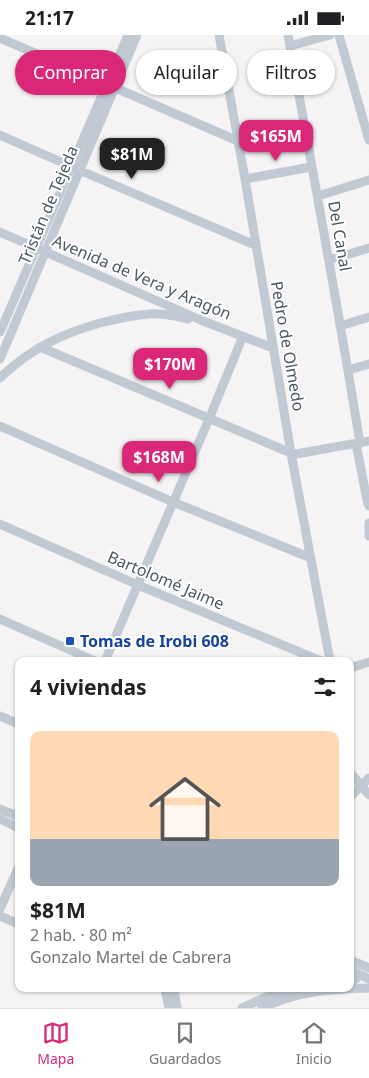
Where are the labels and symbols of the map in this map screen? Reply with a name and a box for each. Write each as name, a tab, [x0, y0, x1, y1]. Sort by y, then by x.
pin: $165M	[241, 119, 311, 162]
pin: $81M	[102, 137, 162, 180]
street label: Tristán de Tejeda	[13, 142, 83, 268]
street label: Del Canal	[323, 199, 357, 273]
street label: Avenida de Vera y Aragón	[49, 229, 235, 325]
street label: Pedro de Olmedo	[266, 279, 310, 413]
pin: $170M	[135, 347, 205, 390]
pin: $168M	[124, 441, 194, 483]
street label: Bartolomé Jaime	[104, 545, 228, 615]
place label: Tomas de Irobi 608	[80, 630, 229, 652]
marker: Tomas de Irobi 608	[64, 635, 76, 647]

